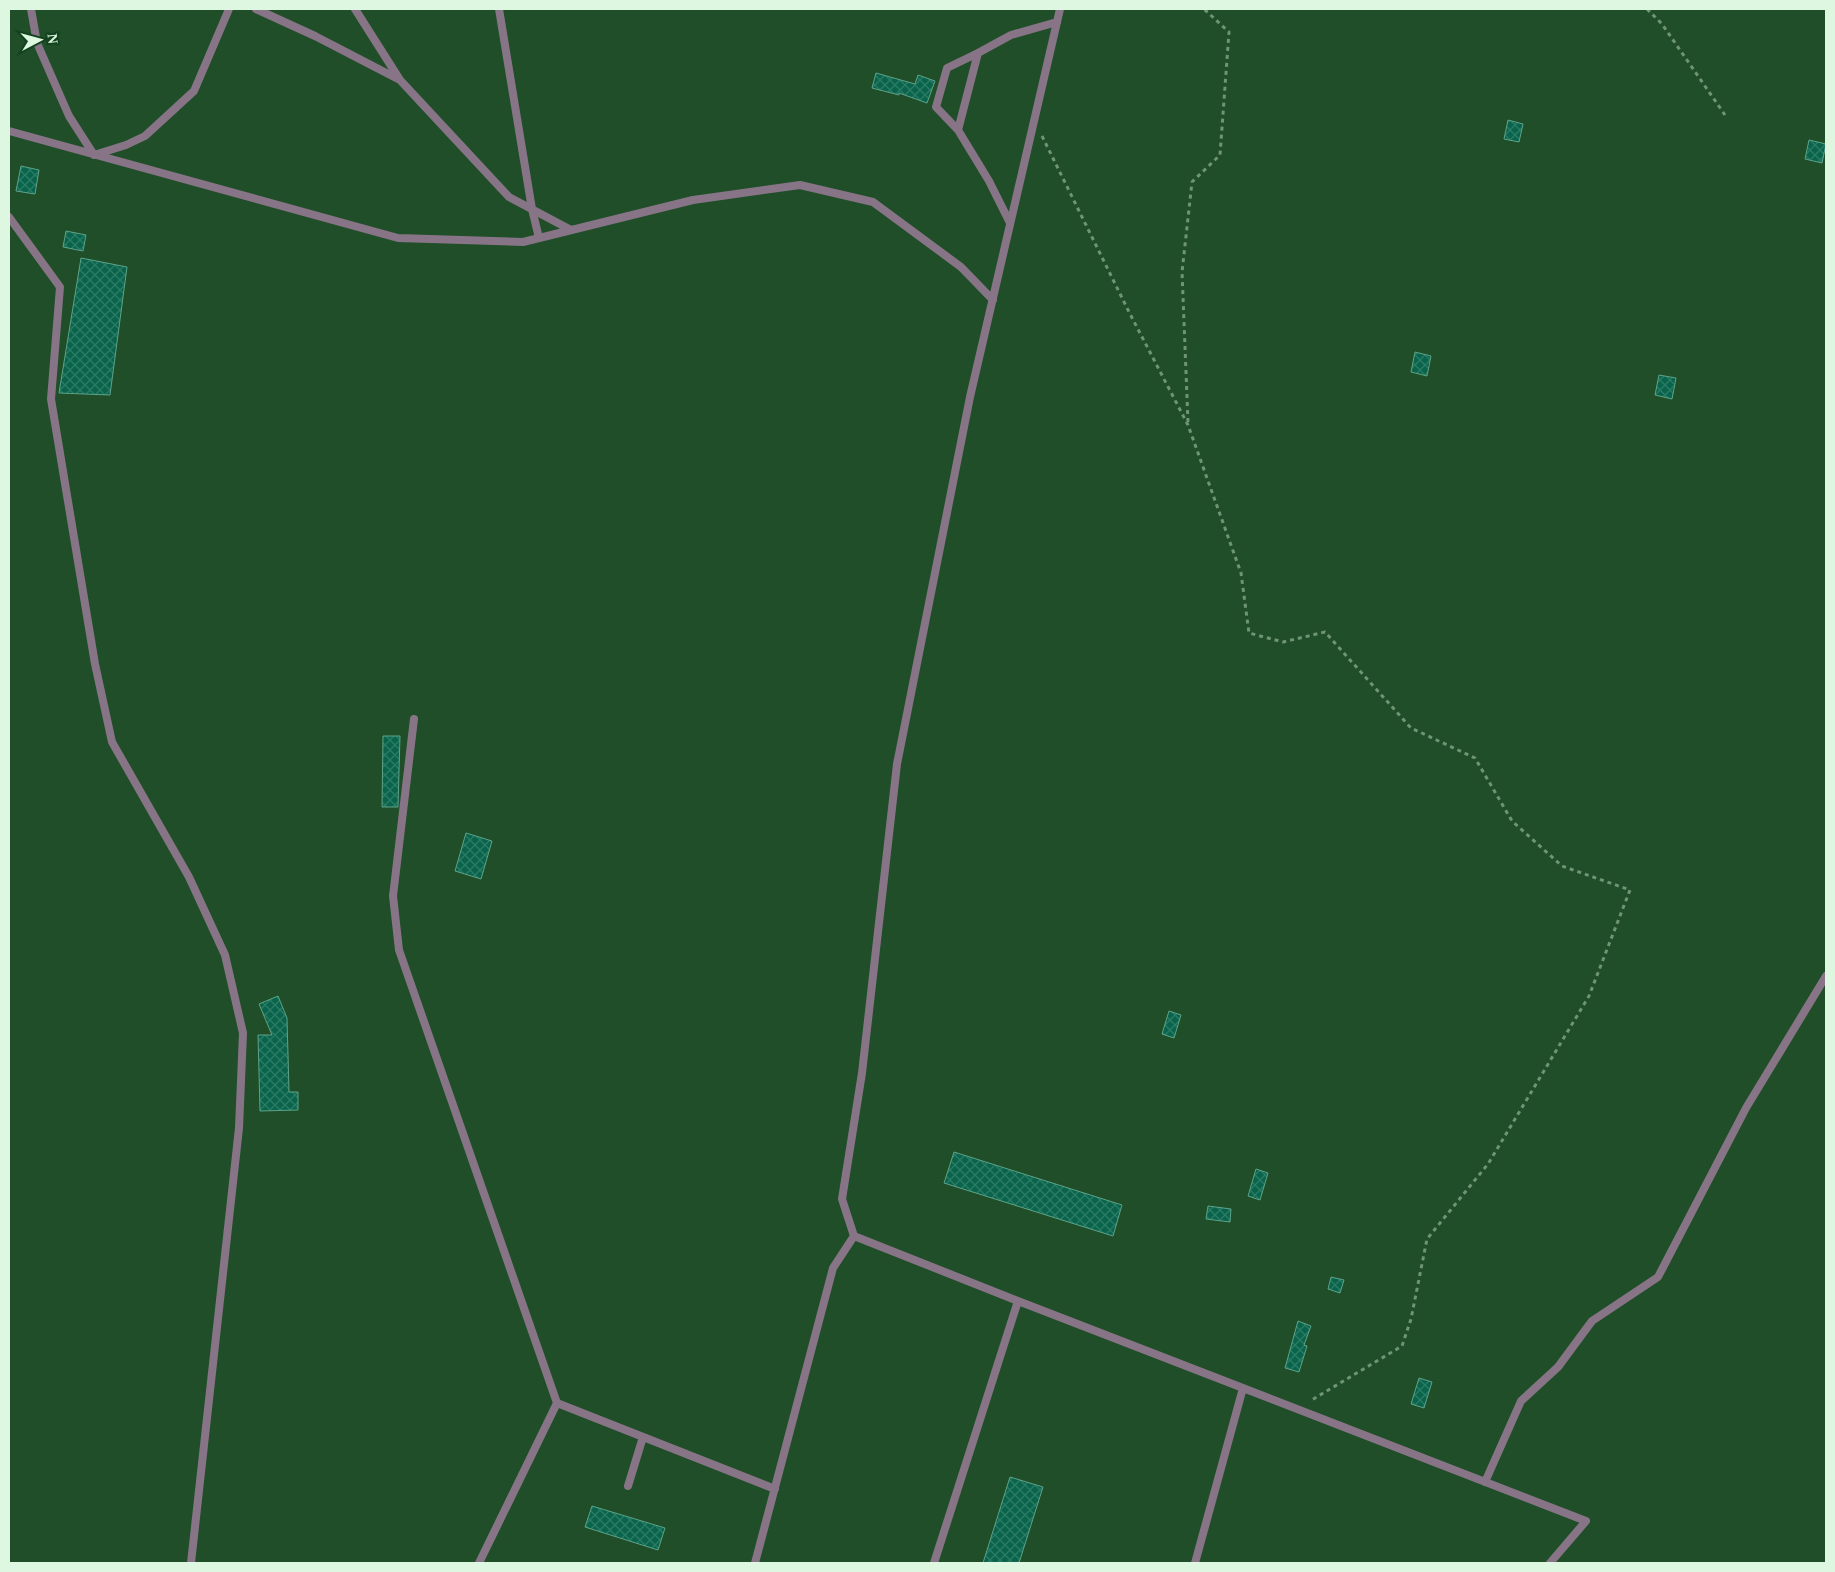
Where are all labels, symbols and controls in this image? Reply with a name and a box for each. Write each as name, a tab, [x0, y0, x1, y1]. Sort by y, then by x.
north arrow	[15, 15, 65, 65]
text: N	[44, 33, 60, 45]

